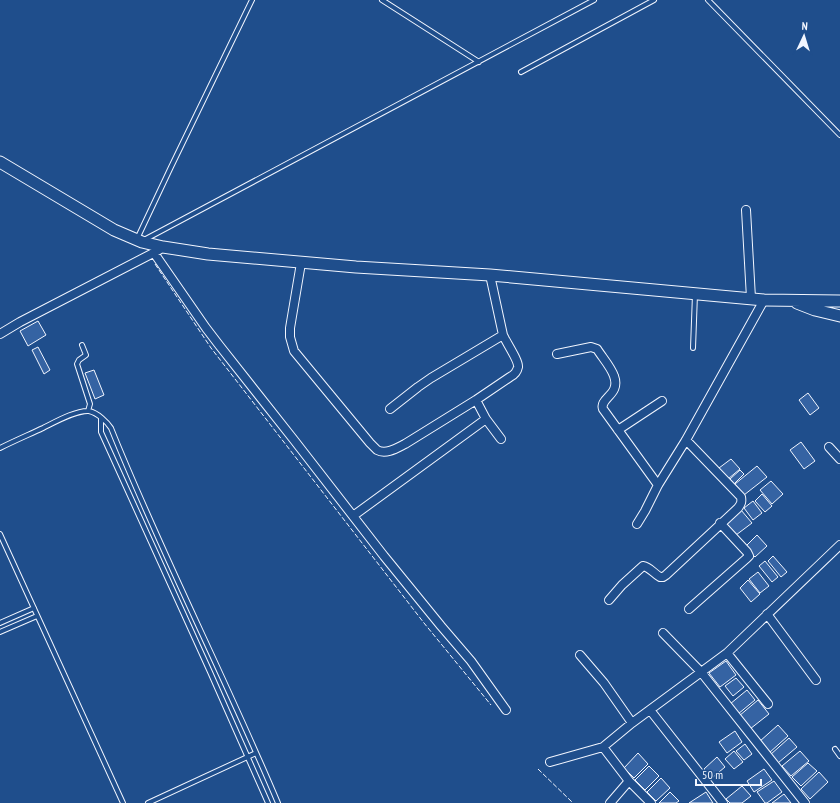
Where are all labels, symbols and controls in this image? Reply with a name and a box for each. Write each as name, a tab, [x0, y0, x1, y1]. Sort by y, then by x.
north arrow	[784, 16, 824, 56]
text: N	[801, 19, 808, 33]
scale bar	[696, 761, 761, 787]
text: 50 m	[702, 767, 723, 782]

